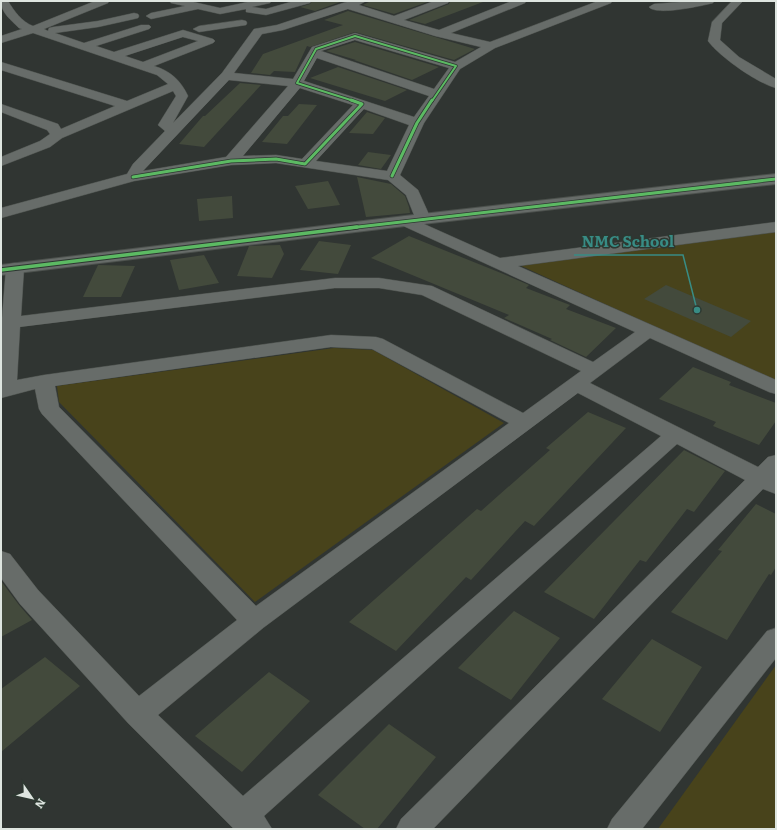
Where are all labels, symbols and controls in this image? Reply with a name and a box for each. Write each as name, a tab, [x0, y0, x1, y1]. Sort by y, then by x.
callout: NMC School	[574, 228, 683, 255]
text: NMC School	[582, 229, 675, 252]
north arrow	[12, 778, 52, 818]
text: N	[32, 796, 50, 812]

